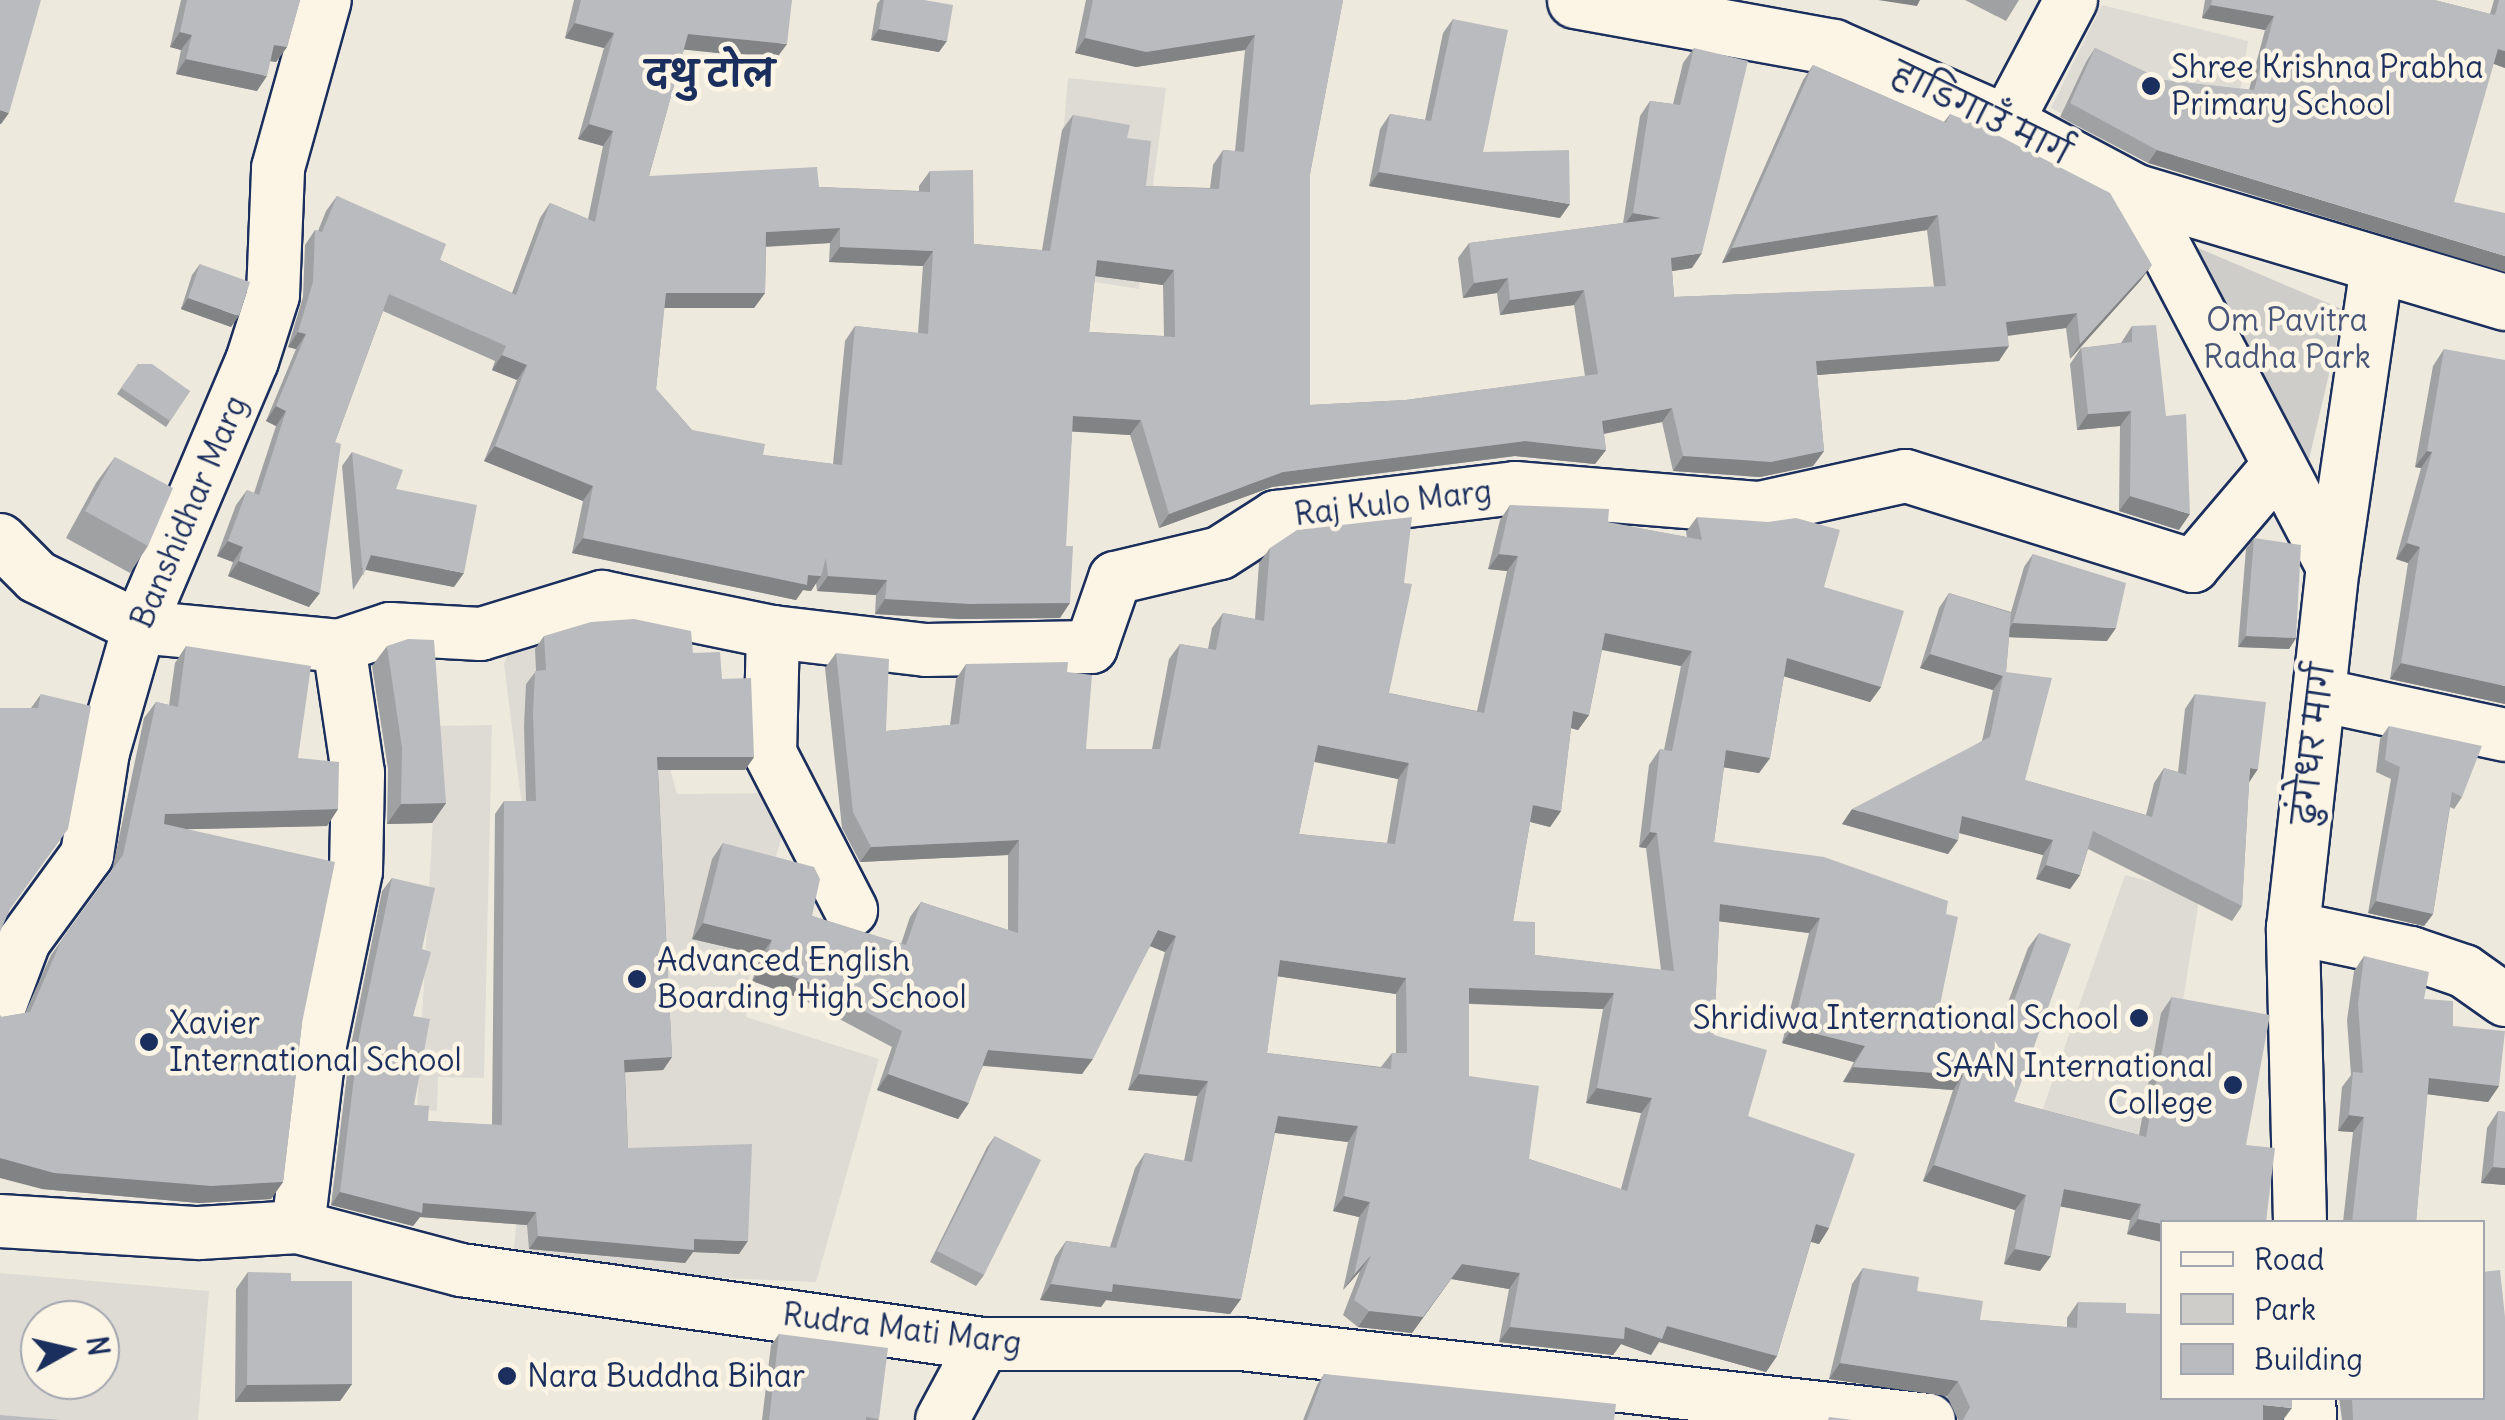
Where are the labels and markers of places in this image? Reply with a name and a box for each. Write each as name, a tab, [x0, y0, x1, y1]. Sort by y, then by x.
place label: Shree Krishna Prabha Primary School	[2171, 49, 2484, 124]
marker: Shree Krishna Prabha Primary School	[2140, 75, 2162, 97]
place label: Advanced English Boarding High School	[657, 942, 967, 1017]
marker: Advanced English Boarding High School	[626, 968, 648, 990]
place label: Shridiwa International School	[1693, 999, 2119, 1037]
place label: Xavier International School	[169, 1005, 462, 1080]
marker: Shridiwa International School	[2128, 1007, 2150, 1029]
marker: Xavier International School	[138, 1031, 160, 1053]
place label: SAAN International College	[1935, 1048, 2213, 1123]
marker: SAAN International College	[2222, 1074, 2244, 1096]
place label: Nara Buddha Bihar	[527, 1357, 805, 1395]
marker: Nara Buddha Bihar	[496, 1365, 518, 1387]

